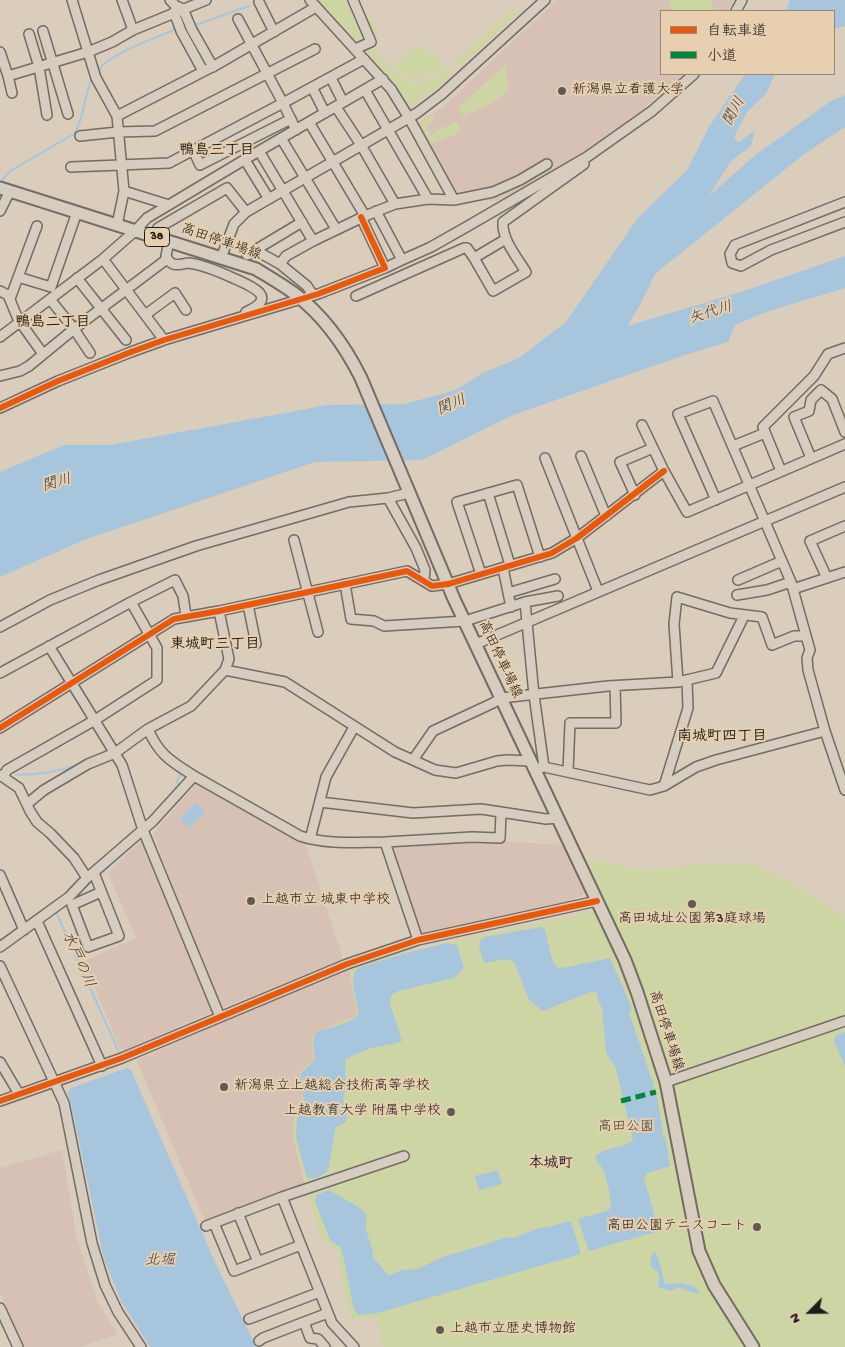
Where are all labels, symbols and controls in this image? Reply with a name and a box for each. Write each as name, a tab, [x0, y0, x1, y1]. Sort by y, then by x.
legend	[660, 10, 835, 75]
text: 自転車道	[707, 23, 767, 41]
text: 小道	[707, 48, 737, 66]
place label: 新潟県立看護大学	[572, 83, 684, 99]
marker: 新潟県立看護大学	[556, 85, 568, 97]
water label: 関川	[720, 95, 750, 129]
district label: 鴨島三丁目	[180, 143, 254, 161]
street label: 高田停車場線	[179, 221, 263, 265]
road number: 38	[144, 228, 170, 246]
water label: 矢代川	[687, 298, 735, 330]
district label: 鴨島二丁目	[16, 315, 90, 333]
water label: 関川	[435, 392, 469, 420]
water label: 関川	[40, 471, 74, 497]
street label: 高田停車場線	[474, 618, 524, 702]
district label: 東城町三丁目	[170, 637, 260, 655]
district label: 南城町四丁目	[677, 729, 767, 747]
place label: 上越市立 城東中学校	[261, 893, 390, 909]
marker: 上越市立 城東中学校	[245, 895, 257, 907]
marker: 高田城址公園第3庭球場	[686, 898, 698, 910]
place label: 高田城址公園第3庭球場	[618, 912, 766, 928]
water label: 水戸の川	[57, 929, 97, 991]
street label: 高田停車場線	[644, 988, 686, 1074]
place label: 新潟県立上越総合技術高等学校	[234, 1079, 430, 1095]
marker: 新潟県立上越総合技術高等学校	[218, 1081, 230, 1093]
place label: 上越教育大学 附属中学校	[284, 1104, 441, 1120]
marker: 上越教育大学 附属中学校	[445, 1106, 457, 1118]
park label: 高田公園	[598, 1120, 654, 1136]
district label: 本城町	[529, 1156, 573, 1174]
place label: 高田公園テニスコート	[607, 1219, 747, 1235]
marker: 高田公園テニスコート	[751, 1221, 763, 1233]
water label: 北堀	[145, 1253, 175, 1271]
north arrow	[785, 1287, 835, 1337]
text: N	[786, 1311, 805, 1326]
place label: 上越市立歴史博物館	[450, 1322, 576, 1338]
marker: 上越市立歴史博物館	[434, 1324, 446, 1336]

